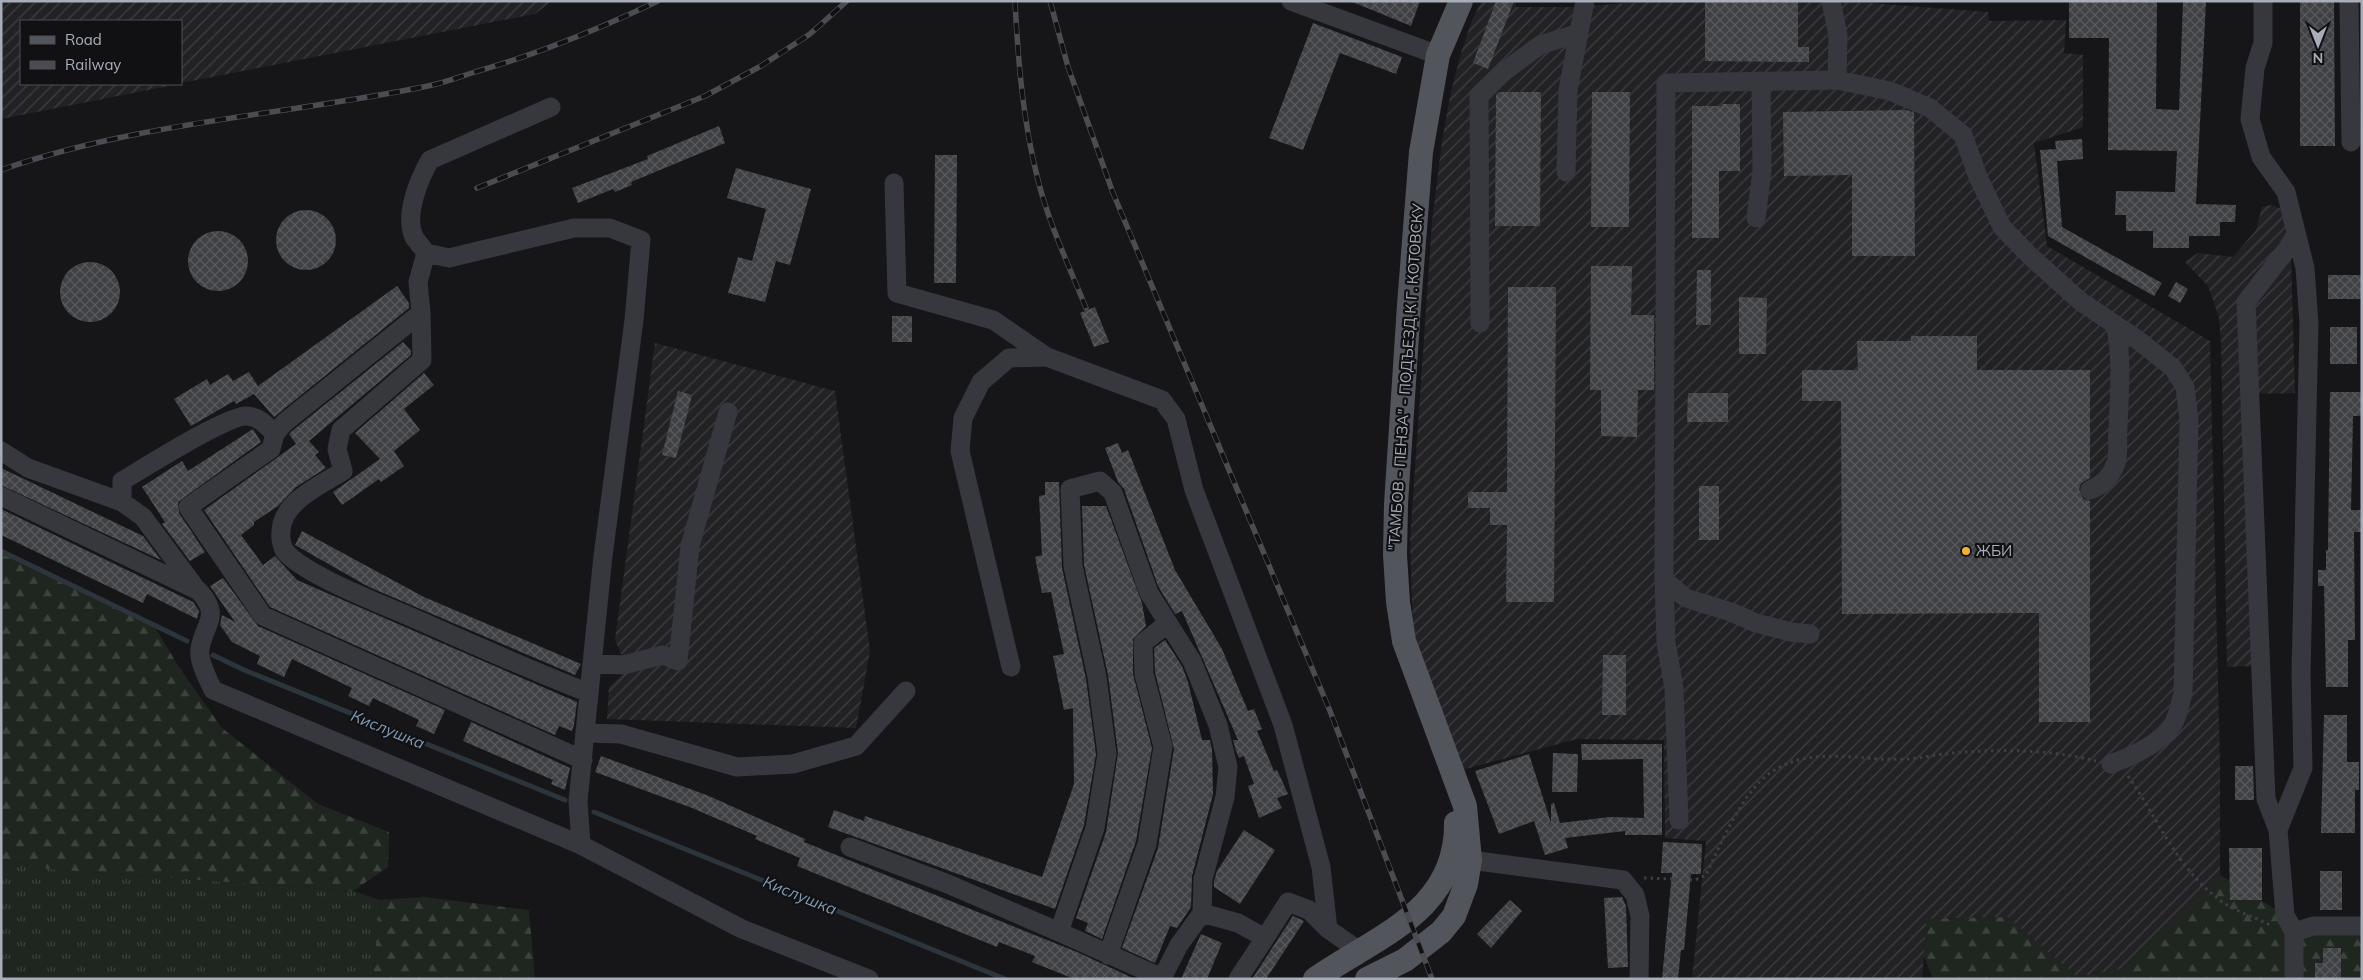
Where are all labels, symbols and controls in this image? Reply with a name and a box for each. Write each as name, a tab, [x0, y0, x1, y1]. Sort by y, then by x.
legend	[20, 20, 182, 85]
north arrow	[2293, 20, 2343, 70]
text: Road	[65, 30, 102, 49]
text: N	[2313, 49, 2323, 67]
text: Railway	[65, 55, 121, 74]
street label: "ТАМБОВ - ПЕНЗА" - ПОДЪЕЗД К Г. КОТОВСКУ	[1384, 203, 1427, 551]
place label: ЖБИ	[1976, 541, 2012, 560]
marker: ЖБИ	[1960, 545, 1972, 557]
water label: Кислушка	[348, 705, 428, 753]
water label: Кислушка	[760, 871, 840, 919]

